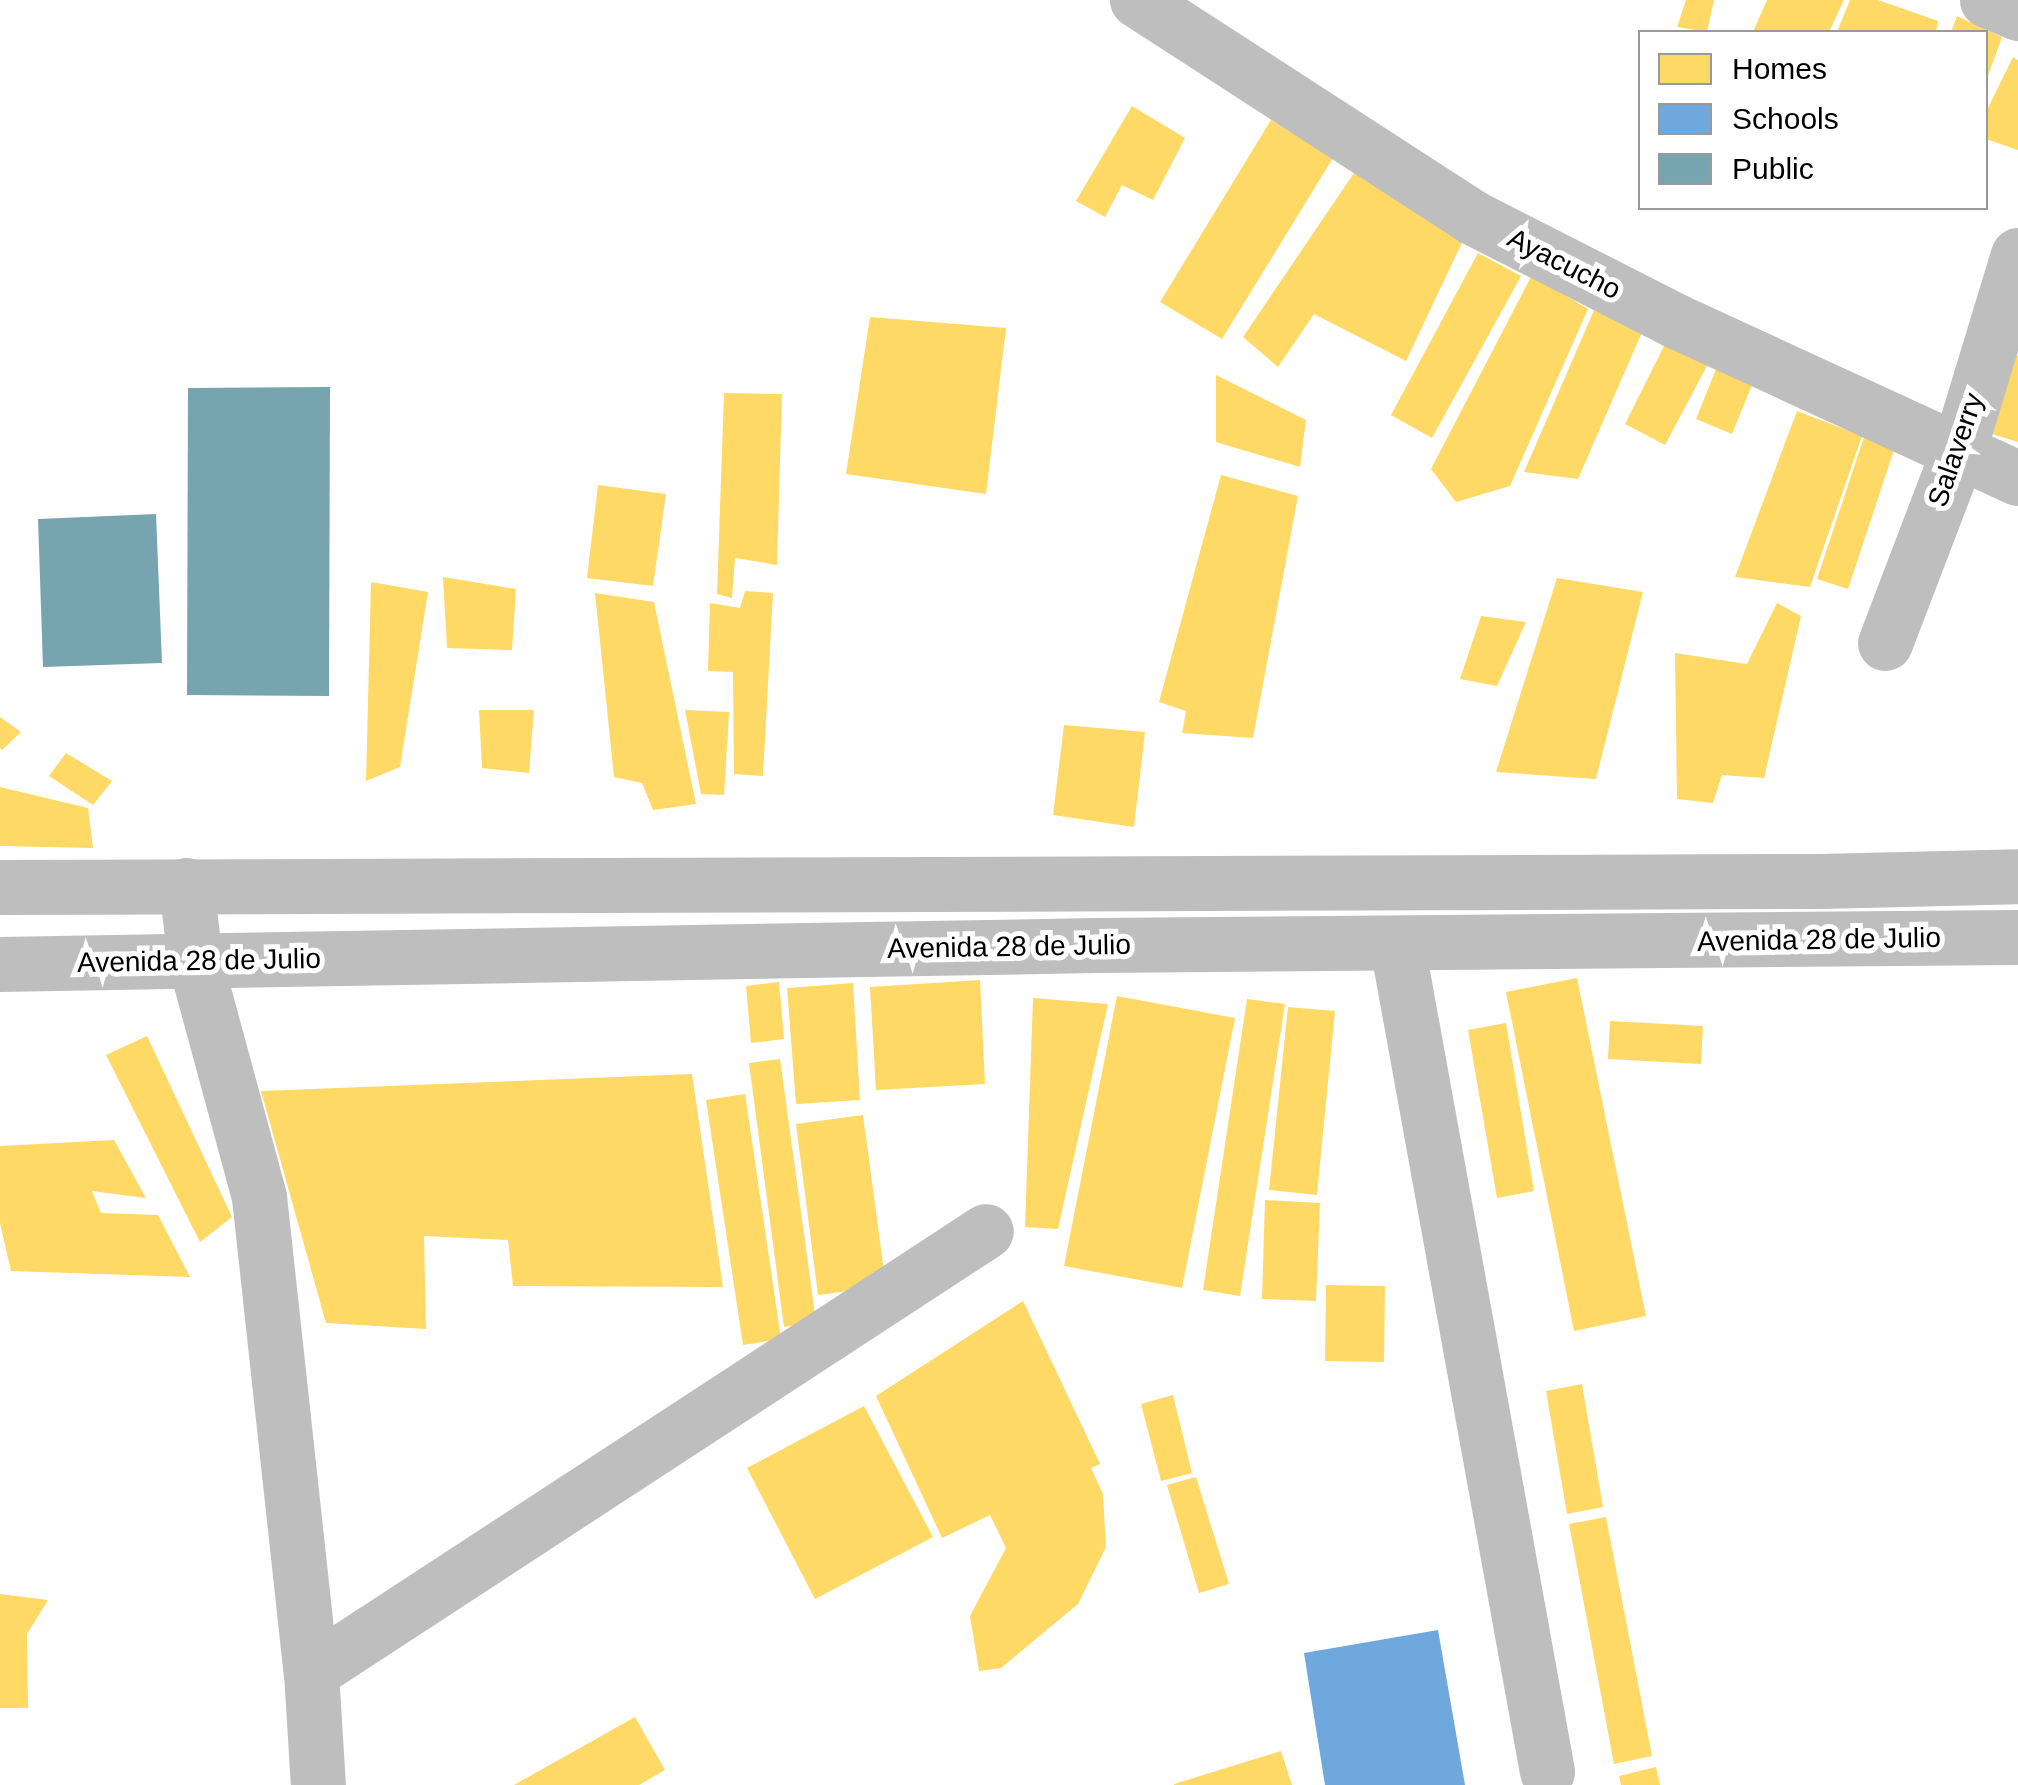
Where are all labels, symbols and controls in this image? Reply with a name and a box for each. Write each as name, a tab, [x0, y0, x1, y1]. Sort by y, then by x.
legend	[1638, 30, 1988, 210]
text: Homes	[1732, 52, 1827, 85]
text: Schools	[1732, 102, 1839, 135]
text: Public	[1732, 152, 1814, 185]
street label: Ayacucho	[1502, 221, 1626, 307]
street label: Salaverry	[1921, 389, 1991, 511]
street label: Avenida 28 de Julio	[1697, 921, 1941, 959]
street label: Avenida 28 de Julio	[887, 928, 1131, 966]
street label: Avenida 28 de Julio	[77, 942, 321, 980]

